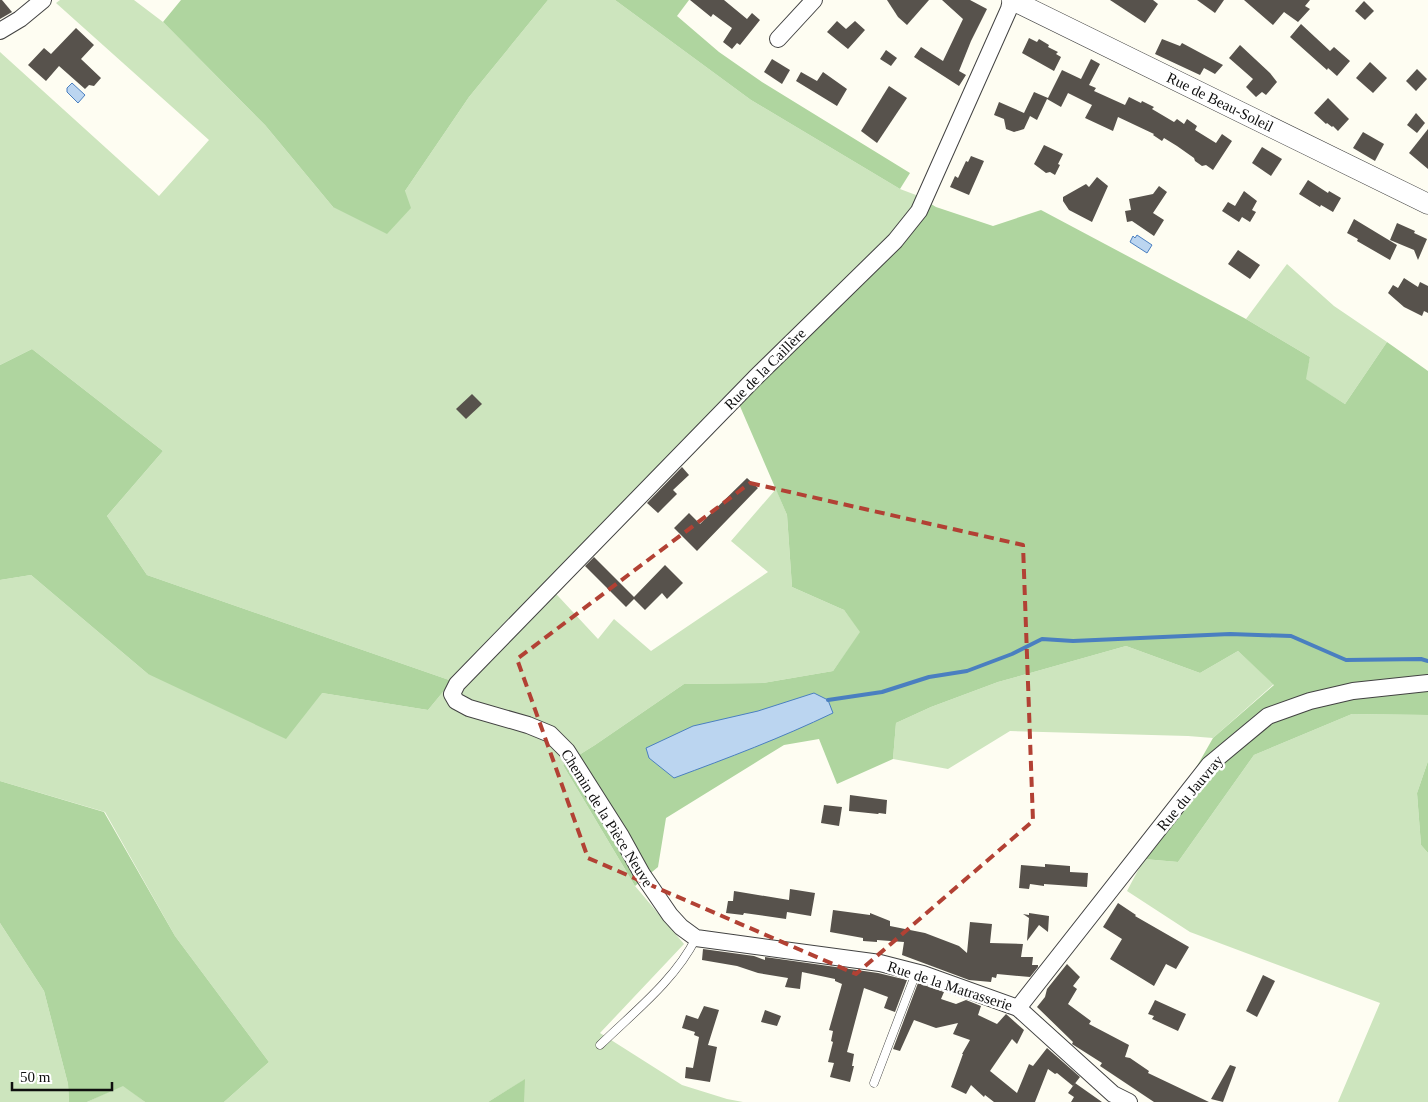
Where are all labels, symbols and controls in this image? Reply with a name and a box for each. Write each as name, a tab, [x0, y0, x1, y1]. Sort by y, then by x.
street label: Rue de Beau-Soleil	[1164, 69, 1276, 135]
street label: Rue de la Caillère	[721, 325, 809, 413]
street label: Chemin de la Pièce Neuve	[558, 746, 656, 890]
street label: Rue du Jauvray	[1154, 752, 1226, 834]
street label: Rue de la Matrasserie	[886, 958, 1015, 1014]
scale bar	[12, 1060, 112, 1092]
text: 50 m	[20, 1069, 51, 1085]

